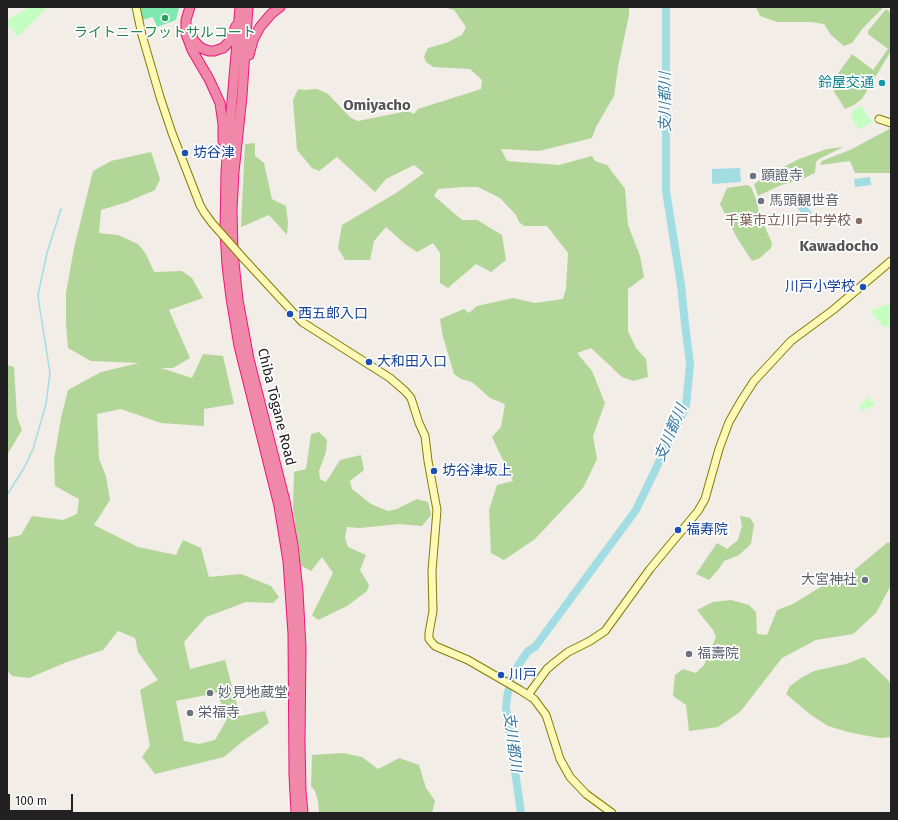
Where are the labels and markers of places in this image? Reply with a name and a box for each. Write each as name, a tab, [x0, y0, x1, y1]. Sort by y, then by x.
marker: ライトニーフットサルコート	[160, 13, 170, 23]
place label: ライトニーフットサルコート	[74, 25, 256, 41]
place label: 鈴屋交通	[818, 75, 874, 91]
marker: 鈴屋交通	[877, 78, 887, 88]
place label: 坊谷津	[193, 145, 235, 161]
marker: 坊谷津	[180, 148, 190, 158]
place label: 顕證寺	[761, 168, 803, 184]
marker: 顕證寺	[748, 171, 758, 181]
place label: 馬頭観世音	[769, 193, 839, 209]
marker: 馬頭観世音	[756, 196, 766, 206]
place label: 千葉市立川戸中学校	[725, 213, 851, 229]
marker: 千葉市立川戸中学校	[854, 216, 864, 226]
place label: 川戸小学校	[785, 279, 855, 295]
marker: 川戸小学校	[858, 282, 868, 292]
place label: 西五郎入口	[298, 306, 368, 322]
marker: 西五郎入口	[285, 309, 295, 319]
place label: 大和田入口	[377, 354, 447, 370]
marker: 大和田入口	[364, 357, 374, 367]
place label: 坊谷津坂上	[442, 463, 512, 479]
marker: 坊谷津坂上	[429, 466, 439, 476]
place label: 福寿院	[686, 522, 728, 538]
marker: 福寿院	[673, 525, 683, 535]
place label: 大宮神社	[801, 572, 857, 588]
marker: 大宮神社	[860, 575, 870, 585]
place label: 福壽院	[697, 646, 739, 662]
marker: 福壽院	[684, 649, 694, 659]
place label: 川戸	[509, 667, 537, 683]
marker: 川戸	[496, 670, 506, 680]
place label: 妙見地蔵堂	[218, 685, 288, 701]
marker: 妙見地蔵堂	[205, 688, 215, 698]
place label: 栄福寺	[198, 705, 240, 721]
marker: 栄福寺	[185, 708, 195, 718]

